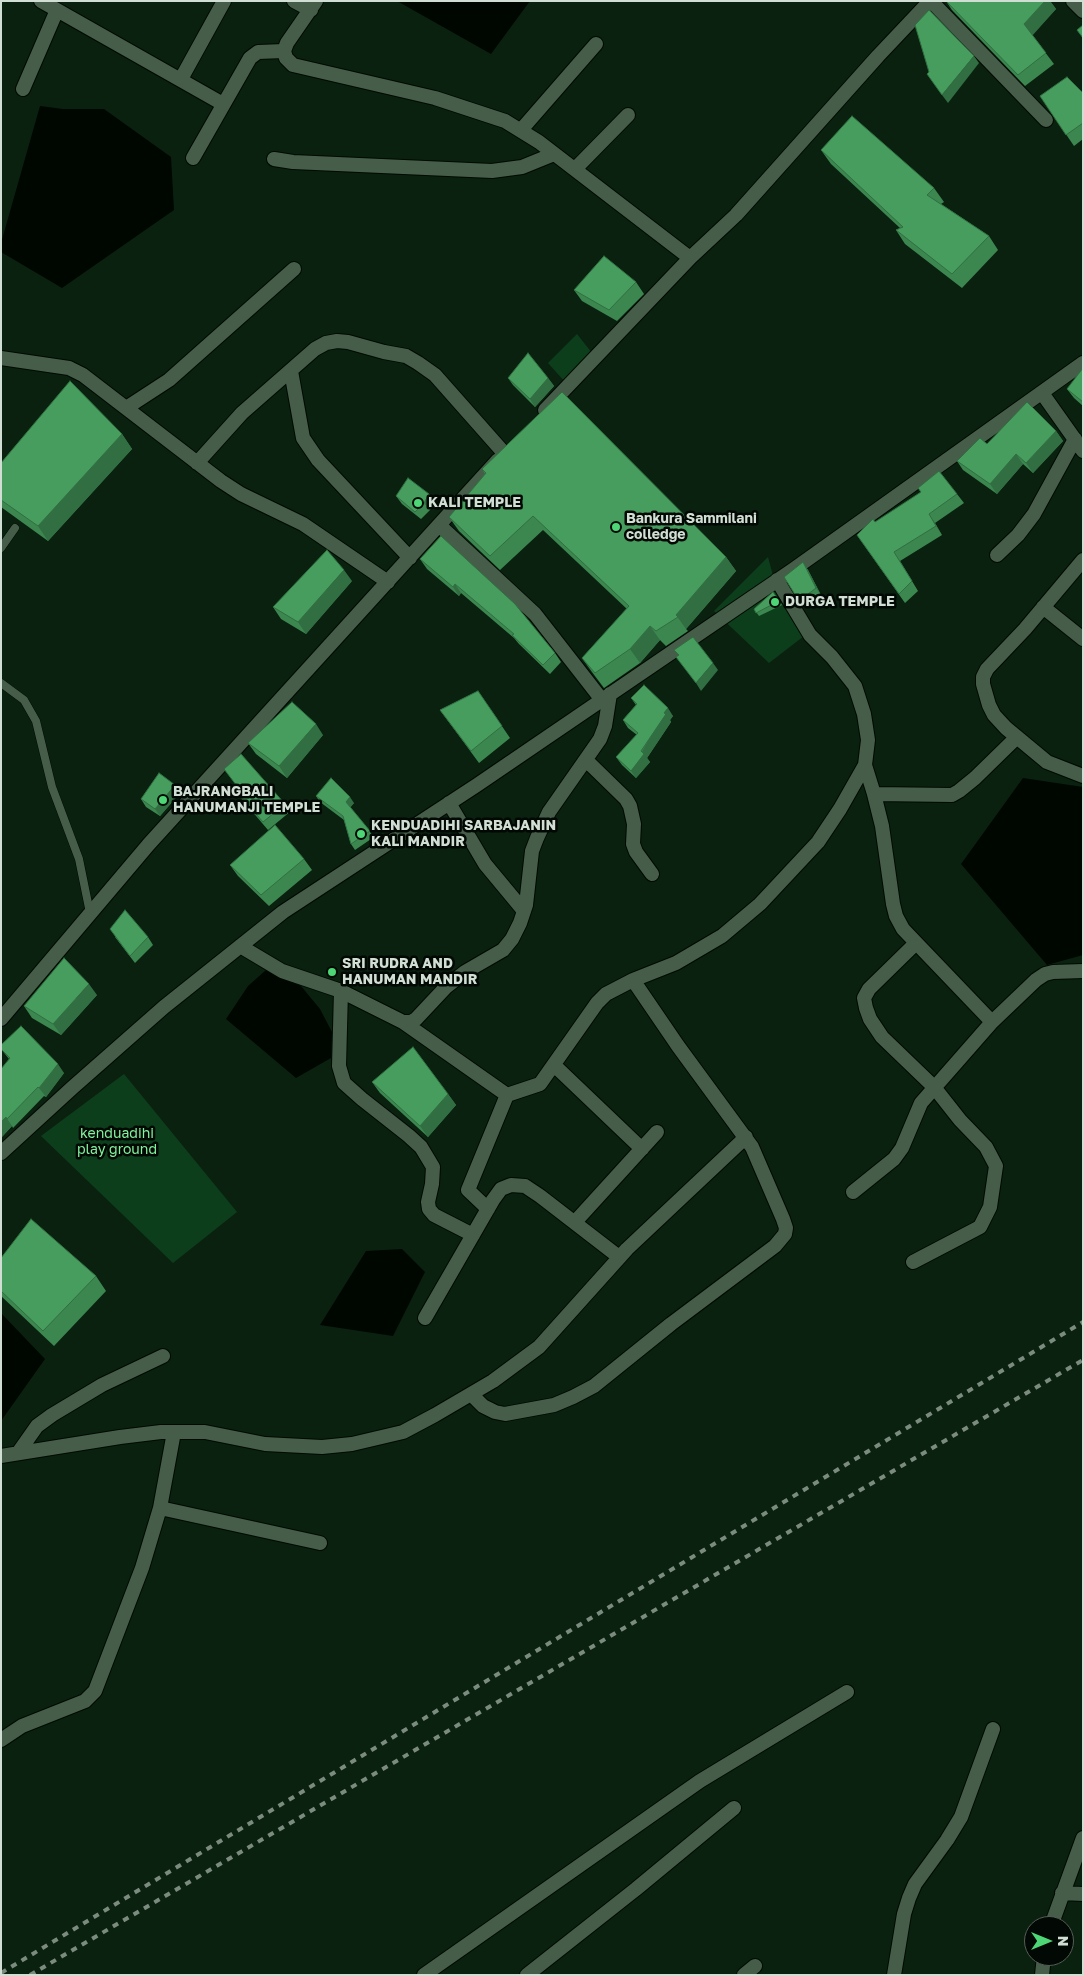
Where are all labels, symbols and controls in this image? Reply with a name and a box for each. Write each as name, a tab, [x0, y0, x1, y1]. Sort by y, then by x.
place label: KALI TEMPLE	[428, 495, 521, 511]
marker: KALI TEMPLE	[412, 497, 424, 509]
place label: Bankura Sammilani colledge	[626, 511, 757, 544]
marker: Bankura Sammilani colledge	[610, 521, 622, 533]
place label: DURGA TEMPLE	[785, 594, 895, 610]
marker: DURGA TEMPLE	[769, 596, 781, 608]
place label: BAJRANGBALI HANUMANJI TEMPLE	[173, 784, 320, 816]
marker: BAJRANGBALI HANUMANJI TEMPLE	[157, 794, 169, 806]
place label: KENDUADIHI SARBAJANIN KALI MANDIR	[371, 818, 556, 850]
marker: KENDUADIHI SARBAJANIN KALI MANDIR	[355, 828, 367, 840]
place label: SRI RUDRA AND HANUMAN MANDIR	[342, 956, 478, 989]
marker: SRI RUDRA AND HANUMAN MANDIR	[326, 966, 338, 978]
park label: kenduadihi play ground	[77, 1126, 157, 1158]
north arrow	[1024, 1916, 1074, 1966]
text: N	[1055, 1936, 1072, 1946]

